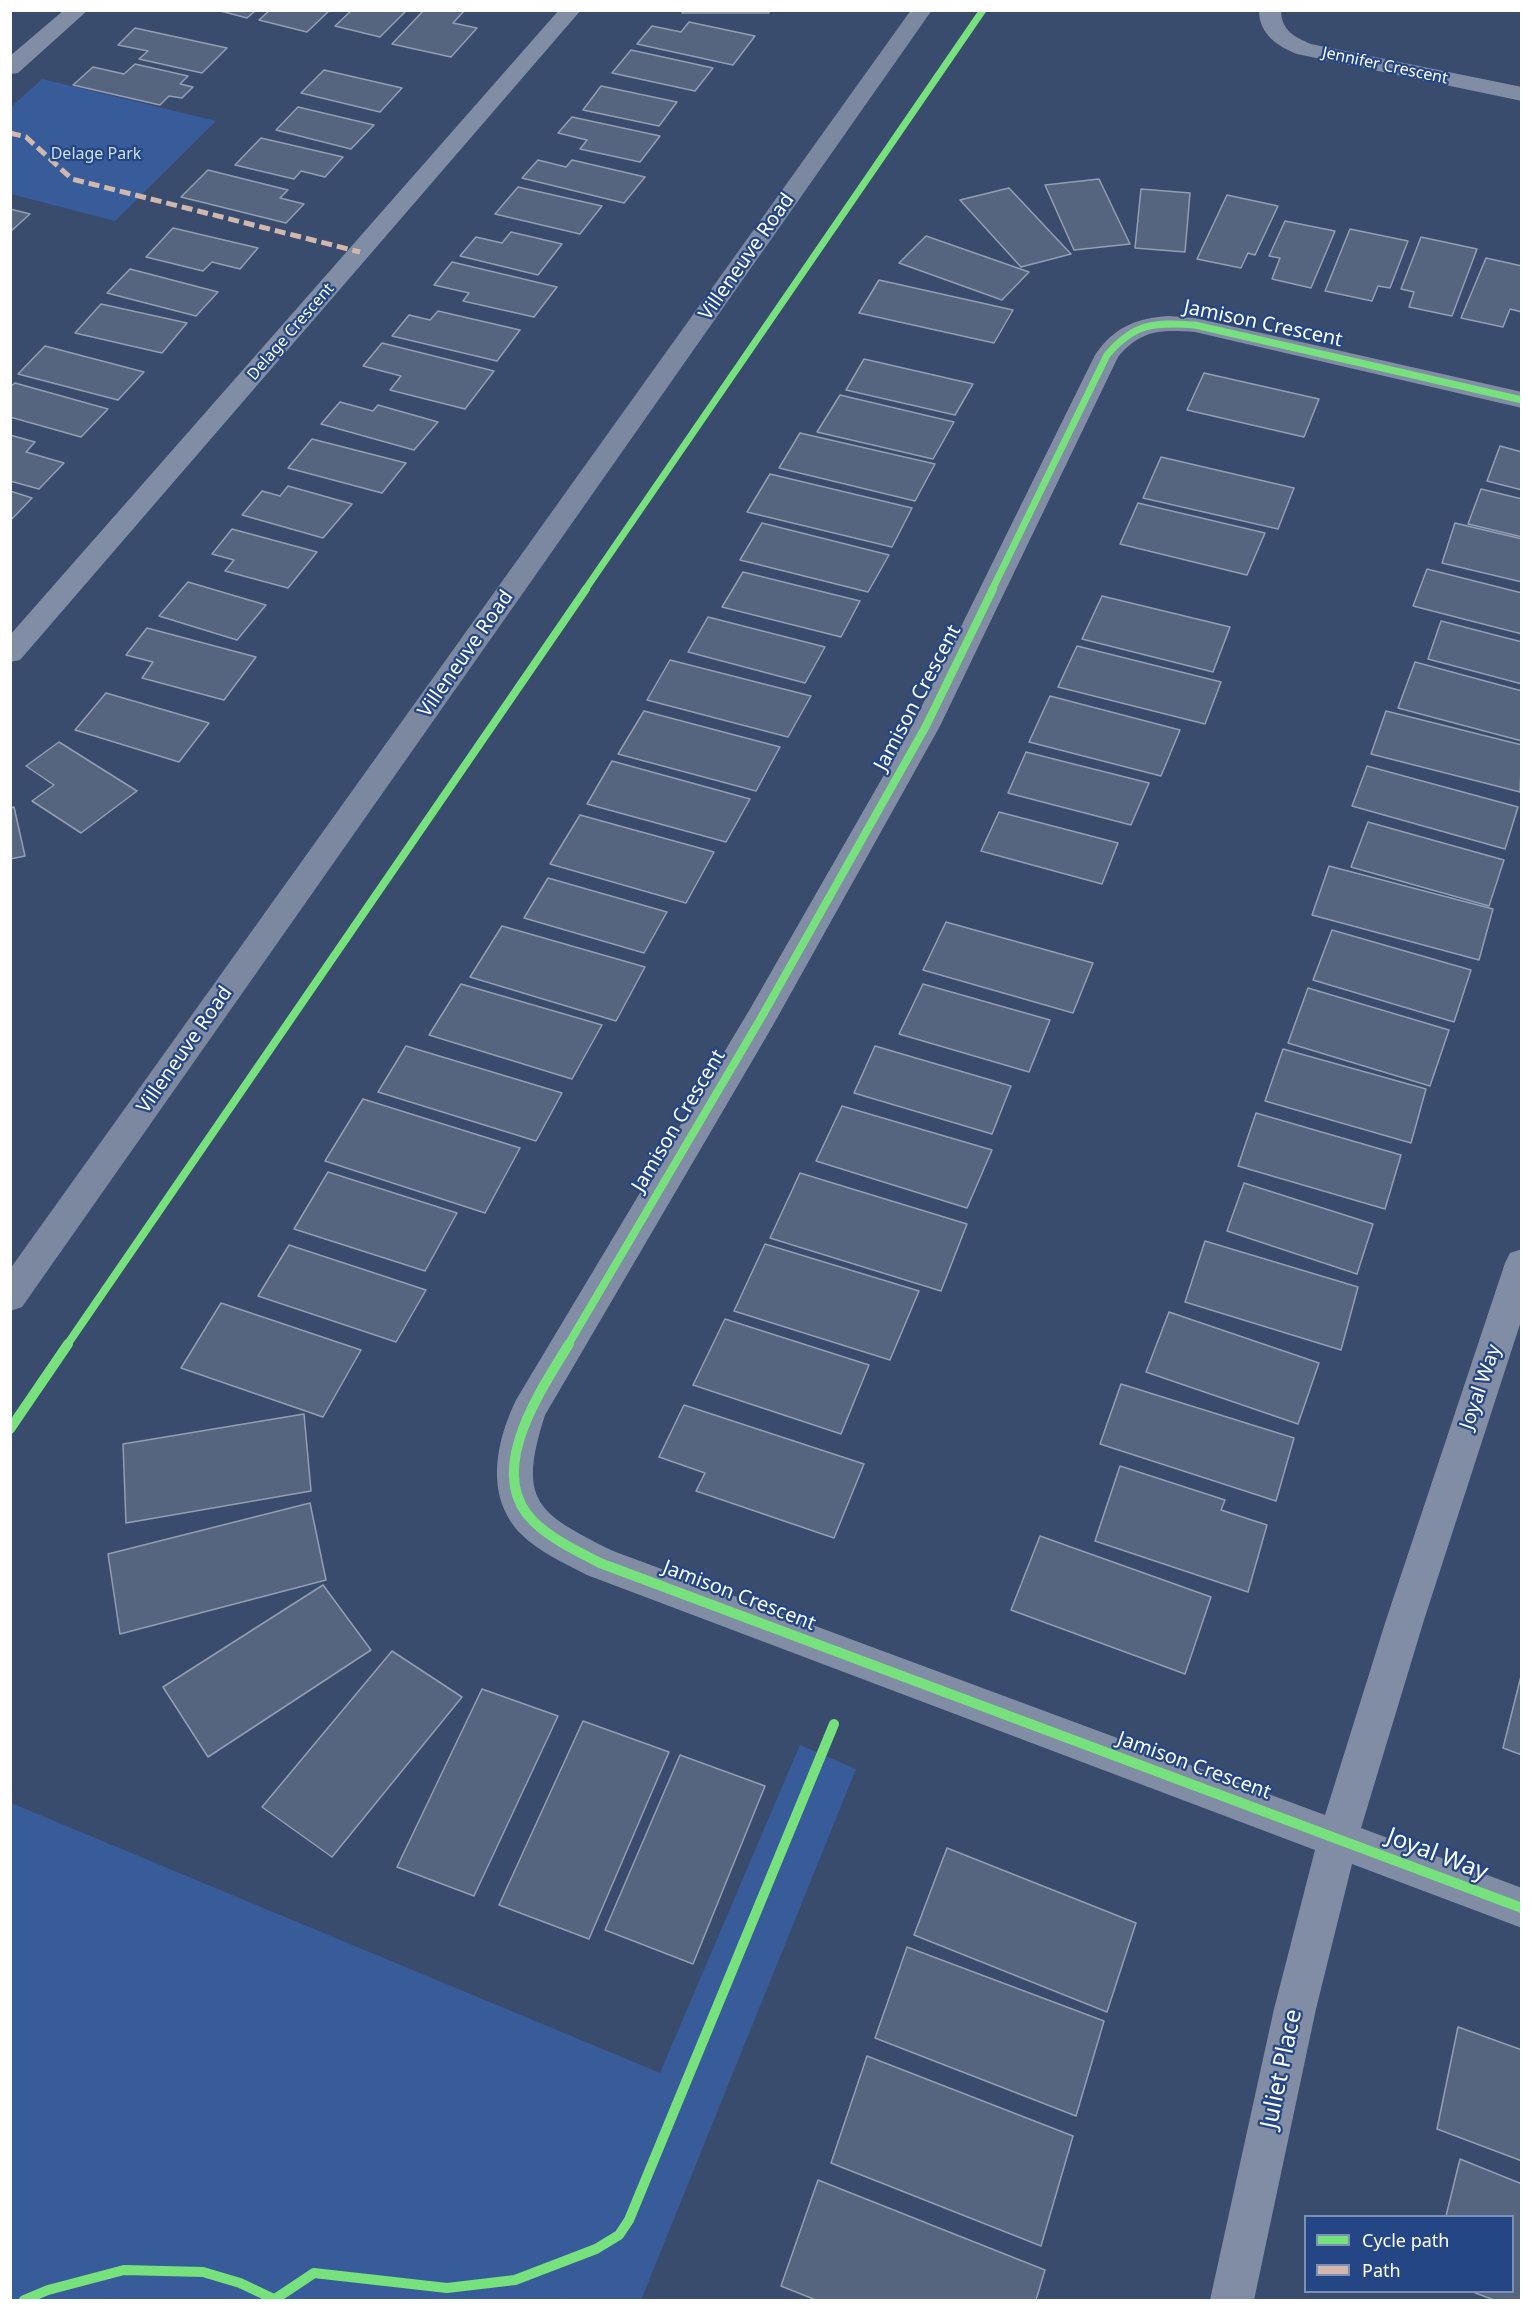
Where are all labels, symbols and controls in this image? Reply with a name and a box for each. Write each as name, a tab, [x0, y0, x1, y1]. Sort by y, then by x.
street label: Jennifer Crescent	[1320, 43, 1450, 89]
park label: Delage Park	[51, 144, 141, 164]
street label: Villeneuve Road	[694, 189, 800, 325]
street label: Delage Crescent	[244, 280, 338, 384]
street label: Jamison Crescent	[1181, 295, 1345, 353]
street label: Villeneuve Road	[413, 586, 519, 722]
street label: Jamison Crescent	[869, 621, 967, 775]
street label: Villeneuve Road	[132, 982, 238, 1118]
street label: Jamison Crescent	[627, 1046, 731, 1196]
street label: Joyal Way	[1455, 1341, 1507, 1433]
street label: Jamison Crescent	[659, 1556, 819, 1636]
street label: Jamison Crescent	[1114, 1727, 1274, 1805]
street label: Joyal Way	[1382, 1823, 1492, 1887]
street label: Juliet Place	[1255, 2007, 1309, 2131]
legend	[1304, 2215, 1514, 2293]
text: Cycle path	[1362, 2228, 1449, 2252]
text: Path	[1362, 2258, 1401, 2282]

